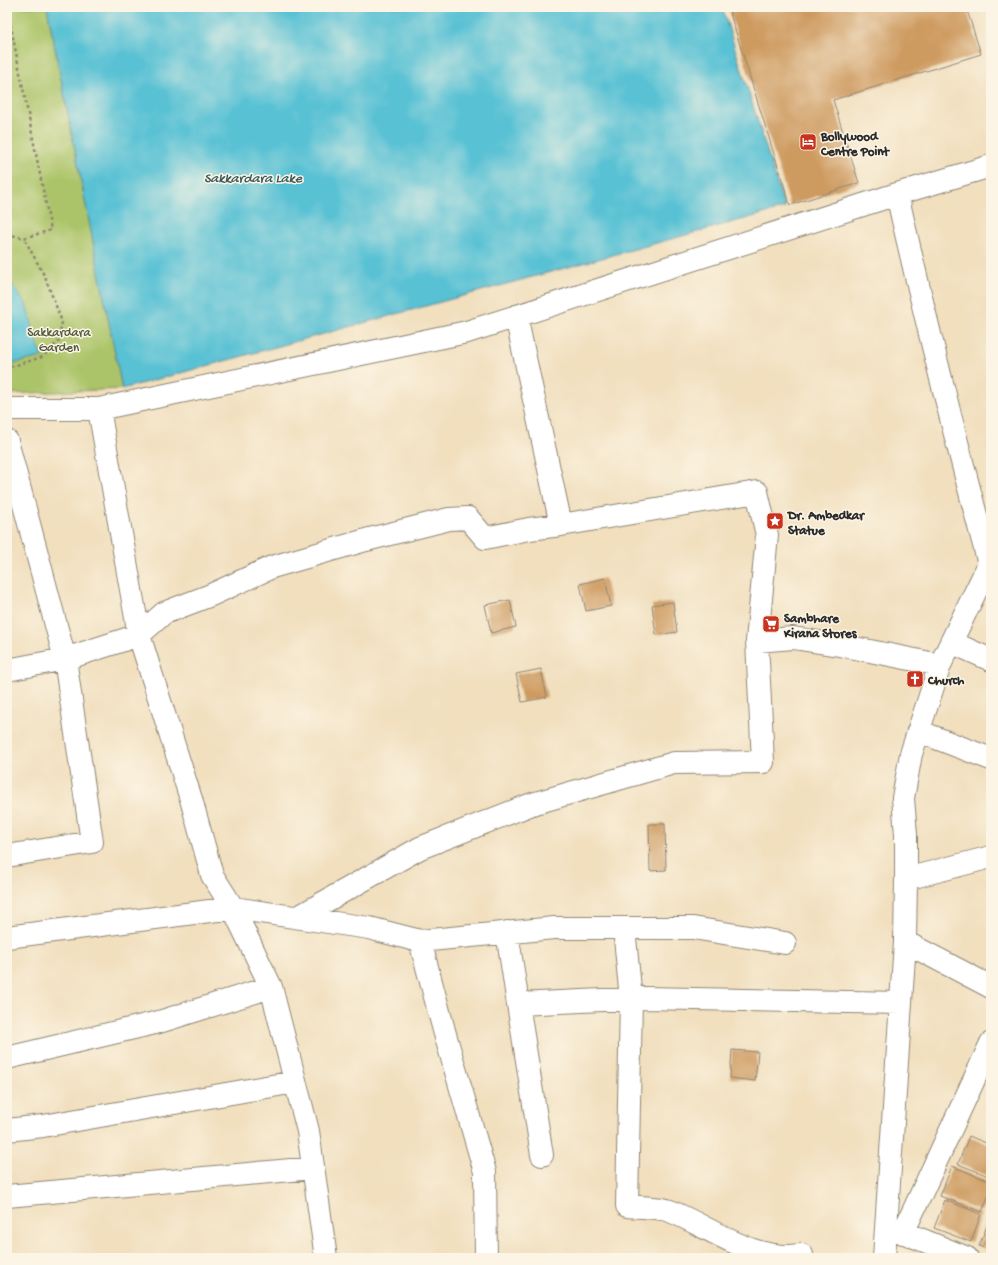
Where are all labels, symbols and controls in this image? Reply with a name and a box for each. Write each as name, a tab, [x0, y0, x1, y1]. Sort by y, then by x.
place label: Bollywood Centre Point	[820, 130, 891, 160]
hotel icon: Bollywood Centre Point	[798, 132, 818, 152]
water label: Sakkardara Lake	[204, 171, 303, 188]
park label: Sakkardara Garden	[27, 326, 91, 356]
place label: Dr. Ambedkar Statue	[787, 509, 865, 539]
place icon: Dr. Ambedkar Statue	[765, 511, 785, 531]
place label: Sambhare Kirana Stores	[783, 612, 858, 642]
supermarket icon: Sambhare Kirana Stores	[761, 614, 781, 634]
church icon: Church	[905, 669, 925, 689]
place label: Church	[927, 674, 964, 689]

